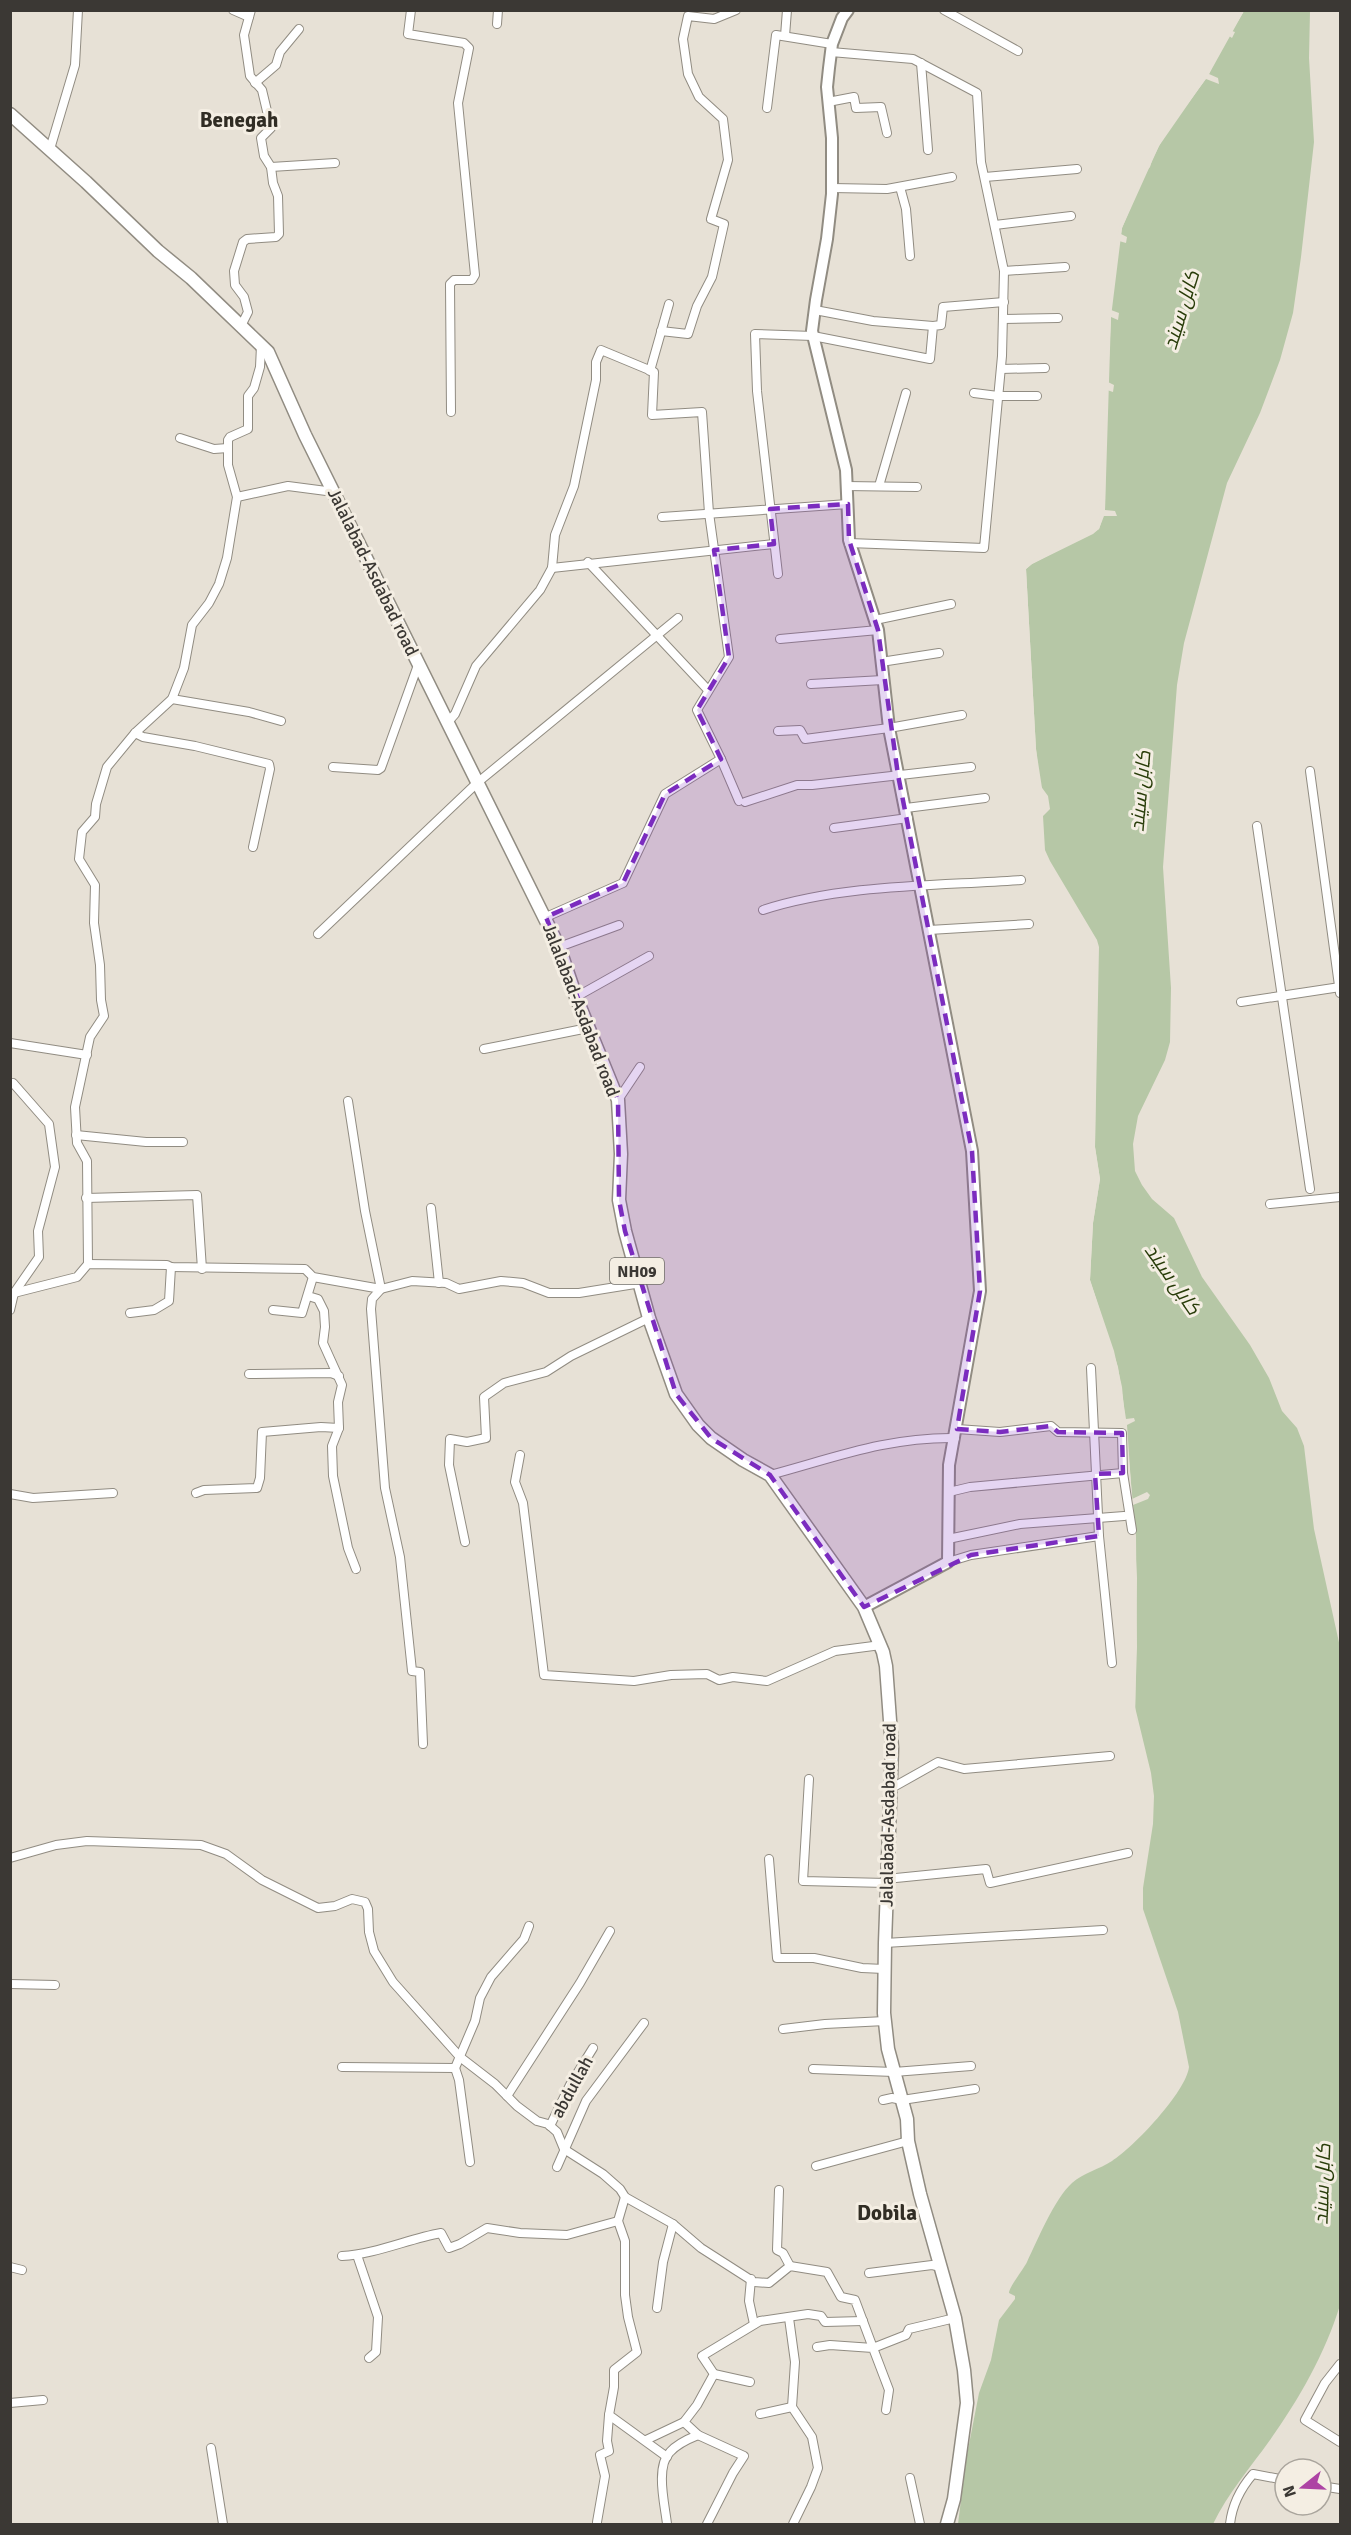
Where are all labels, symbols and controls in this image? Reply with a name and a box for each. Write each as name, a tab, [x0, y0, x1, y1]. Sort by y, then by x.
district label: Benegah	[200, 107, 278, 133]
water label: کابل سيند	[1158, 267, 1205, 353]
street label: Jalalabad-Asdabad road	[323, 485, 423, 659]
water label: کابل سيند	[1125, 749, 1157, 833]
street label: Jalalabad-Asdabad road	[538, 920, 624, 1100]
water label: کابل سيند	[1139, 1239, 1206, 1320]
road number: NH09	[610, 1258, 664, 1284]
street label: Jalalabad-Asdabad road	[875, 1723, 901, 1907]
street label: abdullah	[546, 2052, 598, 2122]
water label: کابل سيند	[1309, 2143, 1336, 2225]
district label: Dobila	[857, 2200, 917, 2226]
north arrow	[1273, 2457, 1333, 2517]
text: N	[1278, 2483, 1301, 2500]

